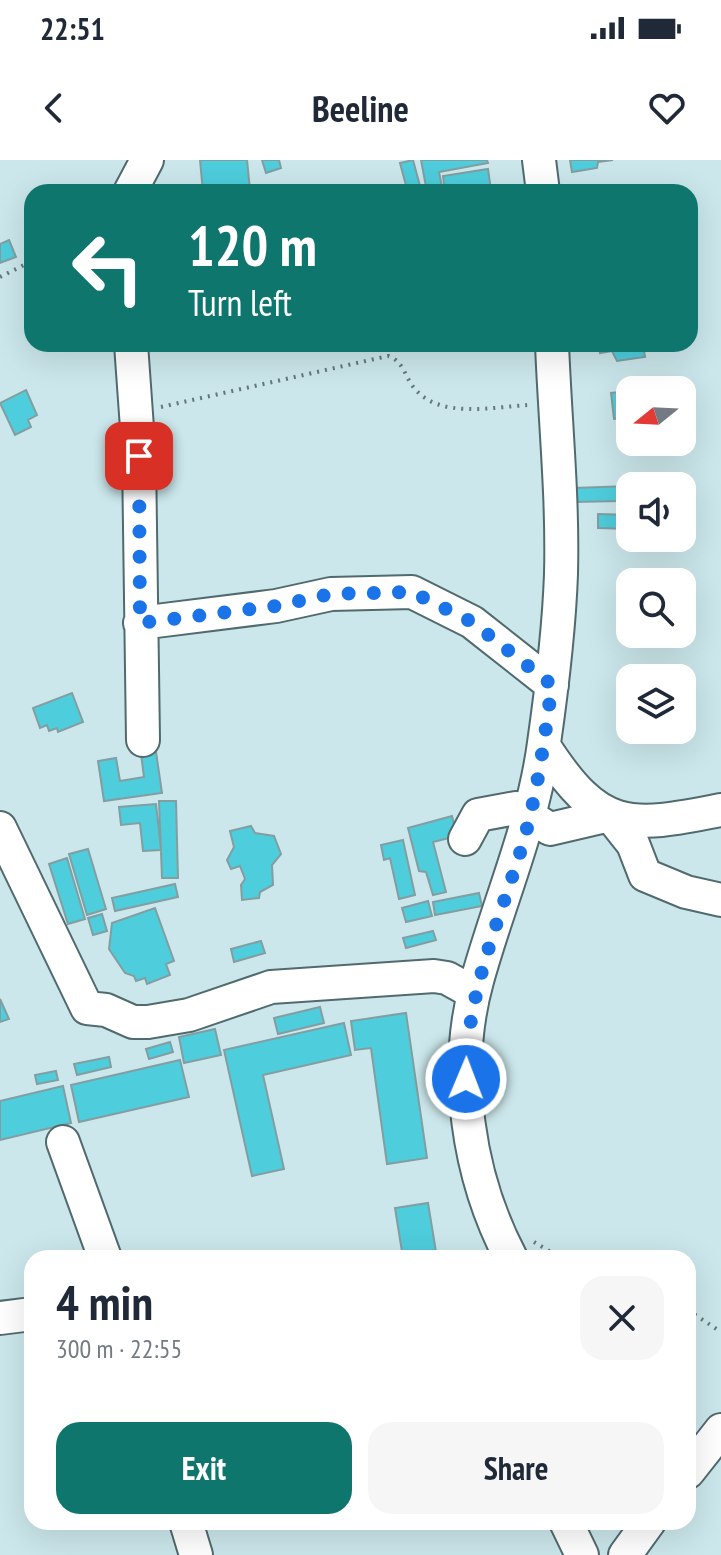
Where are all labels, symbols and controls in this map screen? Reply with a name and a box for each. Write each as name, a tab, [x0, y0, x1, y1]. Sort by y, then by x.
text: 22:51	[40, 9, 105, 48]
text: Beeline	[312, 85, 409, 132]
icon: back	[32, 86, 76, 130]
icon: heart	[645, 86, 689, 130]
text: 120 m	[188, 209, 317, 281]
icon: left	[56, 216, 160, 320]
text: Turn left	[188, 279, 292, 326]
north arrow	[616, 376, 696, 456]
map controls	[616, 376, 696, 744]
pin	[105, 422, 173, 490]
icon: arrive	[117, 434, 161, 478]
button: sound	[616, 472, 696, 552]
button: search	[616, 568, 696, 648]
button: layers	[616, 664, 696, 744]
position arrow	[424, 1037, 508, 1121]
text: 4 min	[56, 1271, 153, 1333]
button: close	[580, 1276, 664, 1360]
text: 300 m · 22:55	[56, 1332, 182, 1365]
button: Exit	[56, 1422, 352, 1514]
button: Share	[368, 1422, 664, 1514]

